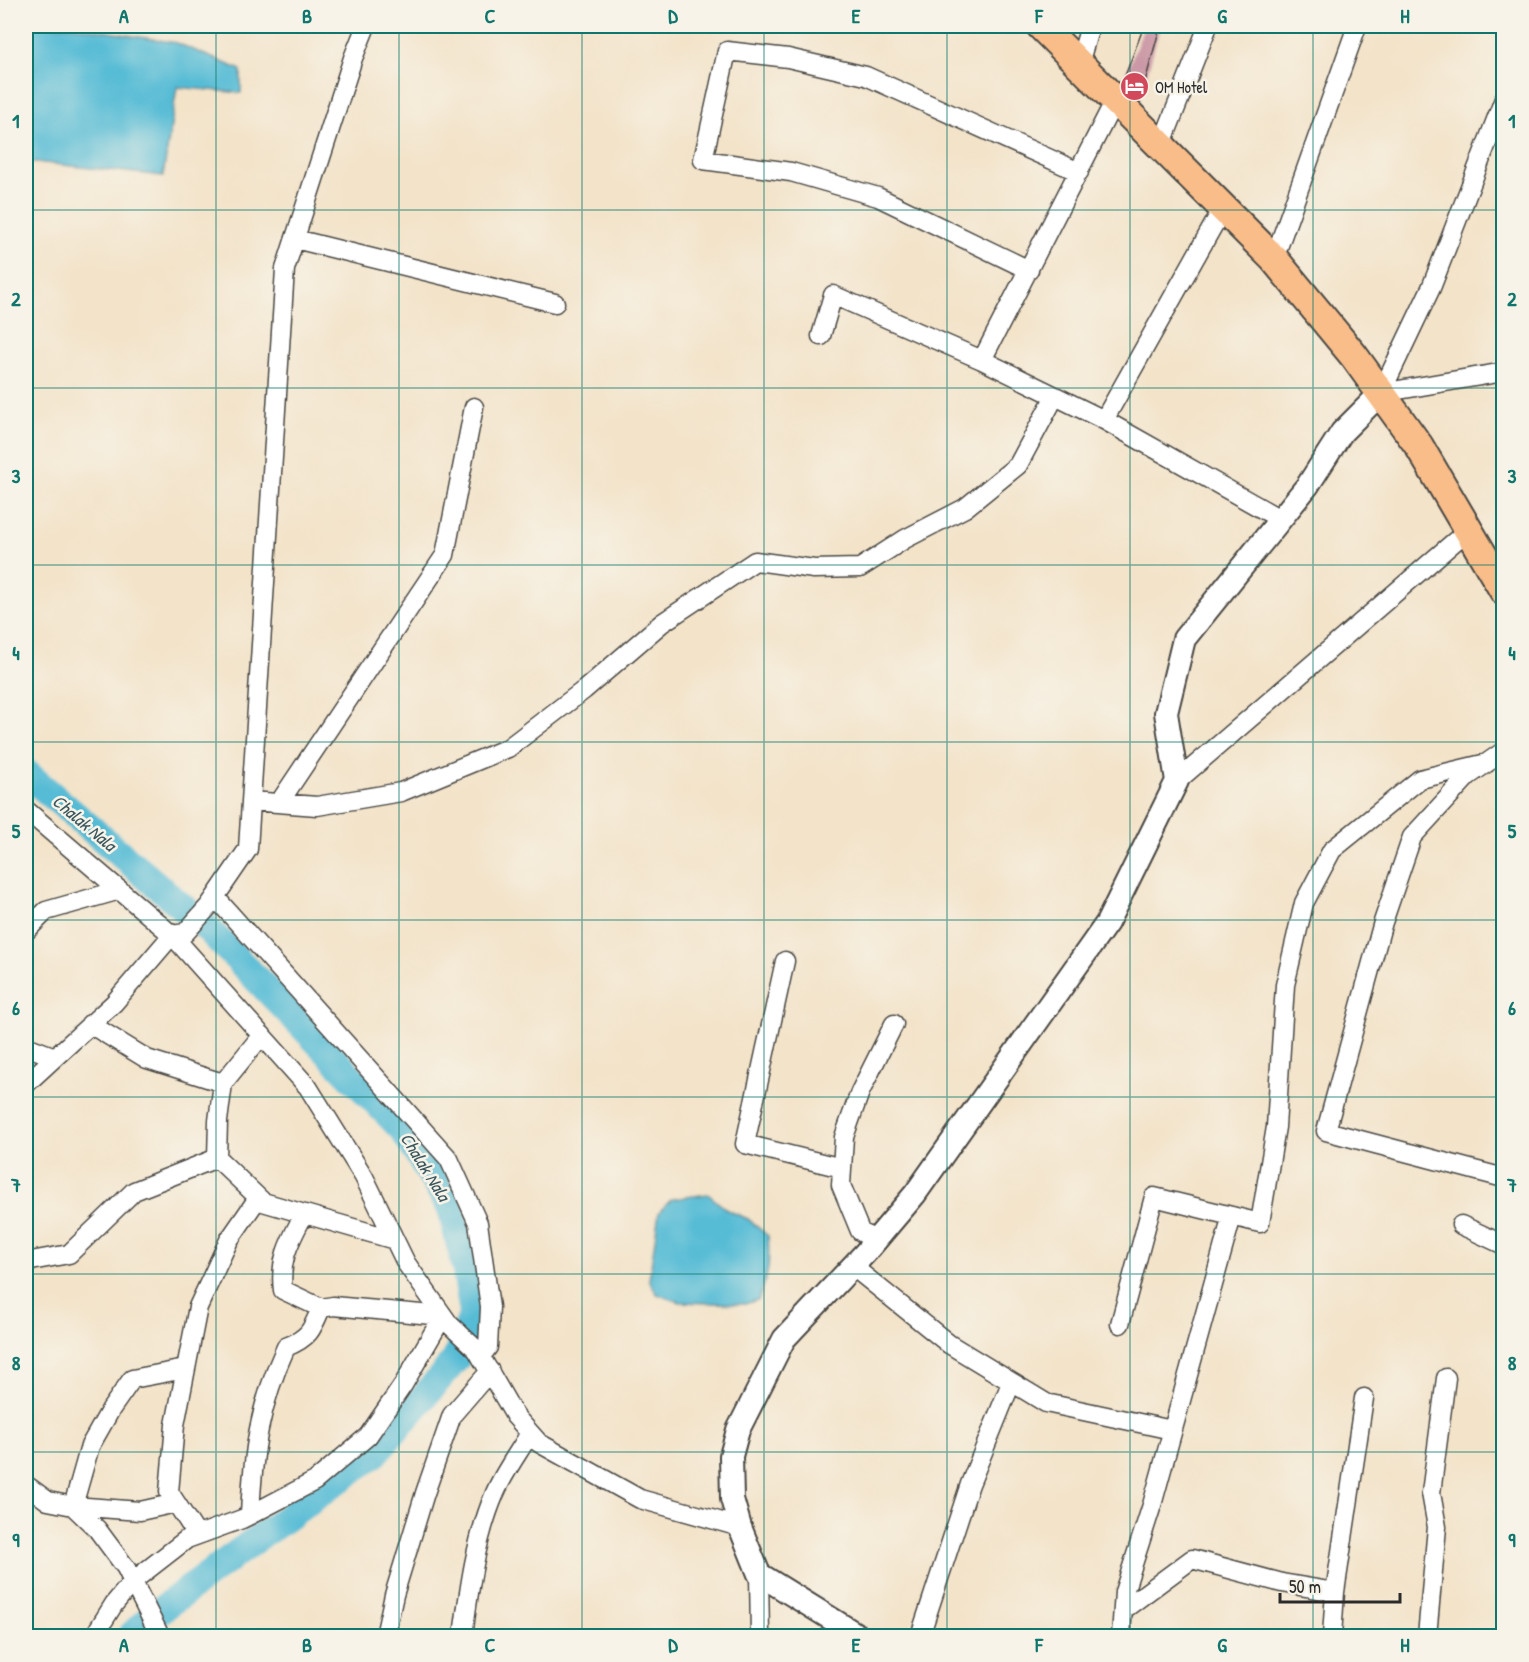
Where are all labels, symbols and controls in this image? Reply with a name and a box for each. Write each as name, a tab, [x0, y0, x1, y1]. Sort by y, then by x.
text: A	[119, 2, 129, 29]
text: B	[302, 2, 312, 29]
text: C	[485, 2, 496, 29]
text: D	[668, 2, 678, 29]
text: E	[852, 2, 861, 29]
text: F	[1034, 2, 1044, 29]
text: G	[1217, 2, 1227, 29]
text: H	[1400, 2, 1410, 29]
hotel icon: OM Hotel	[1118, 71, 1150, 103]
place label: OM Hotel	[1155, 76, 1208, 98]
text: 1	[12, 107, 20, 134]
text: 1	[1508, 107, 1516, 134]
text: 2	[11, 285, 21, 312]
text: 2	[1507, 285, 1517, 312]
text: 3	[12, 462, 21, 489]
text: 3	[1508, 462, 1517, 489]
text: 4	[12, 639, 20, 666]
text: 4	[1508, 639, 1516, 666]
water label: Chalak Nala	[47, 788, 123, 858]
text: 5	[12, 817, 21, 844]
text: 5	[1508, 817, 1517, 844]
text: 6	[12, 994, 20, 1021]
text: 6	[1508, 994, 1516, 1021]
water label: Chalak Nala	[395, 1128, 457, 1207]
text: 7	[10, 1171, 21, 1198]
text: 7	[1506, 1171, 1517, 1198]
text: 8	[12, 1349, 21, 1376]
text: 8	[1508, 1349, 1517, 1376]
text: 9	[12, 1526, 20, 1553]
text: 9	[1508, 1526, 1516, 1553]
scale bar	[1280, 1566, 1400, 1604]
text: 50 m	[1289, 1574, 1321, 1599]
text: A	[119, 1631, 129, 1658]
text: B	[302, 1631, 312, 1658]
text: C	[485, 1631, 496, 1658]
text: D	[668, 1631, 678, 1658]
text: E	[852, 1631, 861, 1658]
text: F	[1034, 1631, 1044, 1658]
text: G	[1217, 1631, 1227, 1658]
text: H	[1400, 1631, 1410, 1658]

